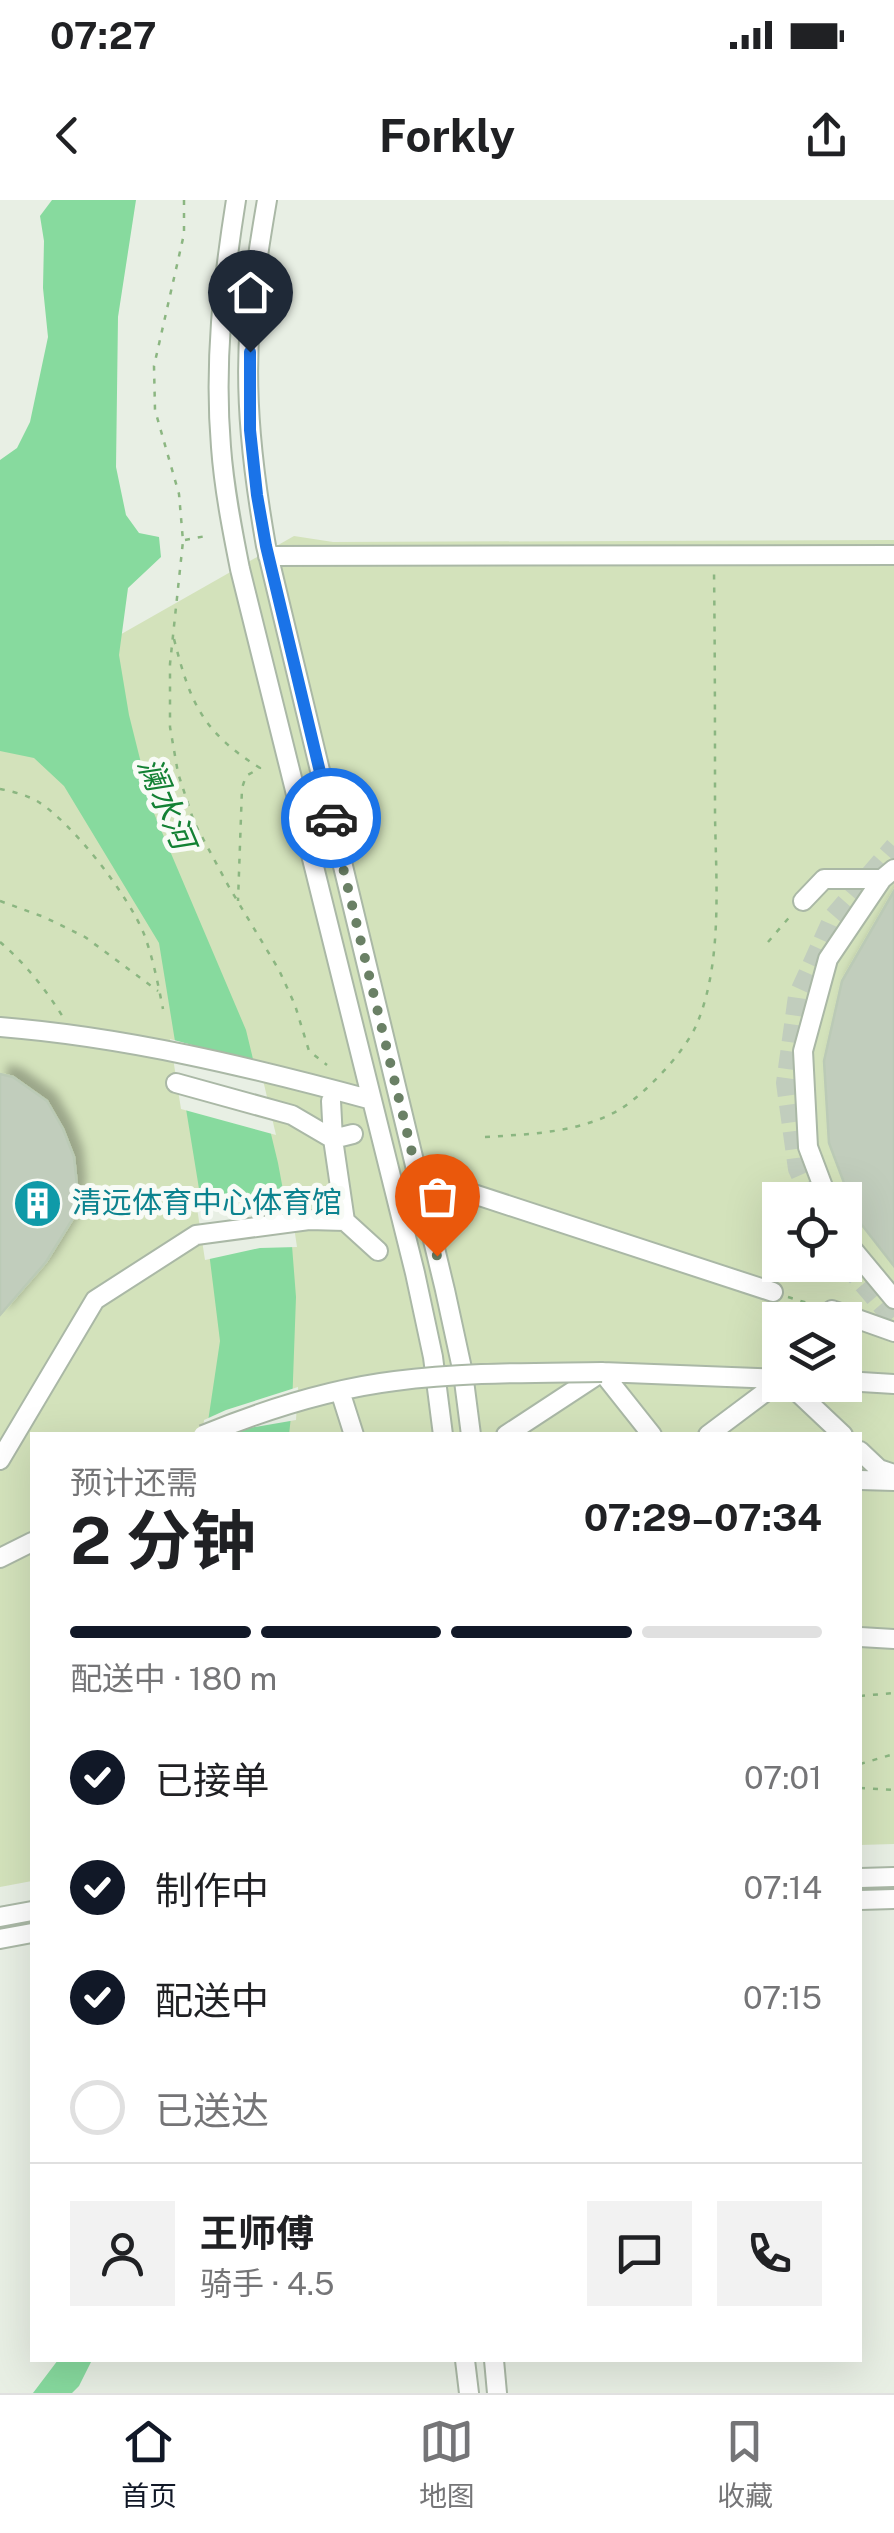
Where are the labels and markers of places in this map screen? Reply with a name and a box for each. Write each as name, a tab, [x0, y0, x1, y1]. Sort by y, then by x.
pin	[208, 250, 293, 353]
pin	[395, 1154, 480, 1257]
building icon: 清远体育中心体育馆	[11, 1177, 63, 1229]
place label: 清远体育中心体育馆	[72, 1184, 342, 1220]

